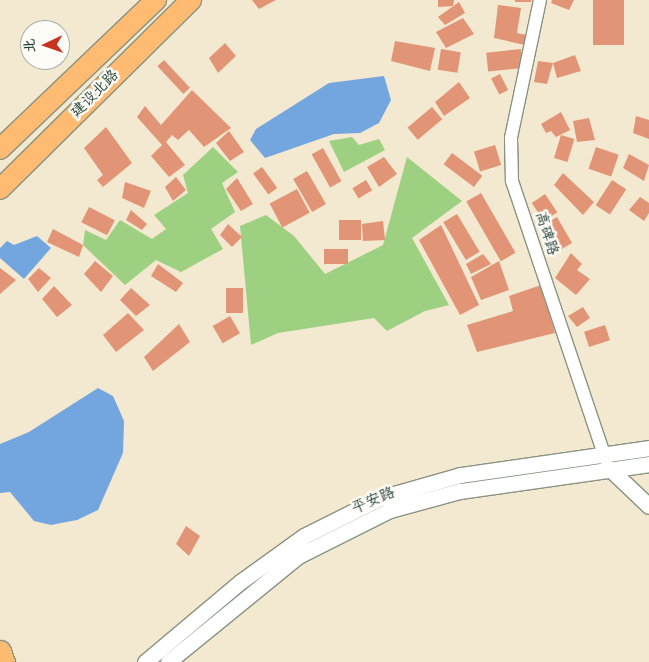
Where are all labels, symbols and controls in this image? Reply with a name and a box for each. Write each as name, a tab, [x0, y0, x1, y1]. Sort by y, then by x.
north arrow	[20, 20, 70, 70]
text: 北	[21, 38, 41, 53]
street label: 建设北路	[68, 67, 124, 123]
street label: 高碑路	[529, 210, 561, 258]
street label: 平安路	[350, 485, 398, 519]

